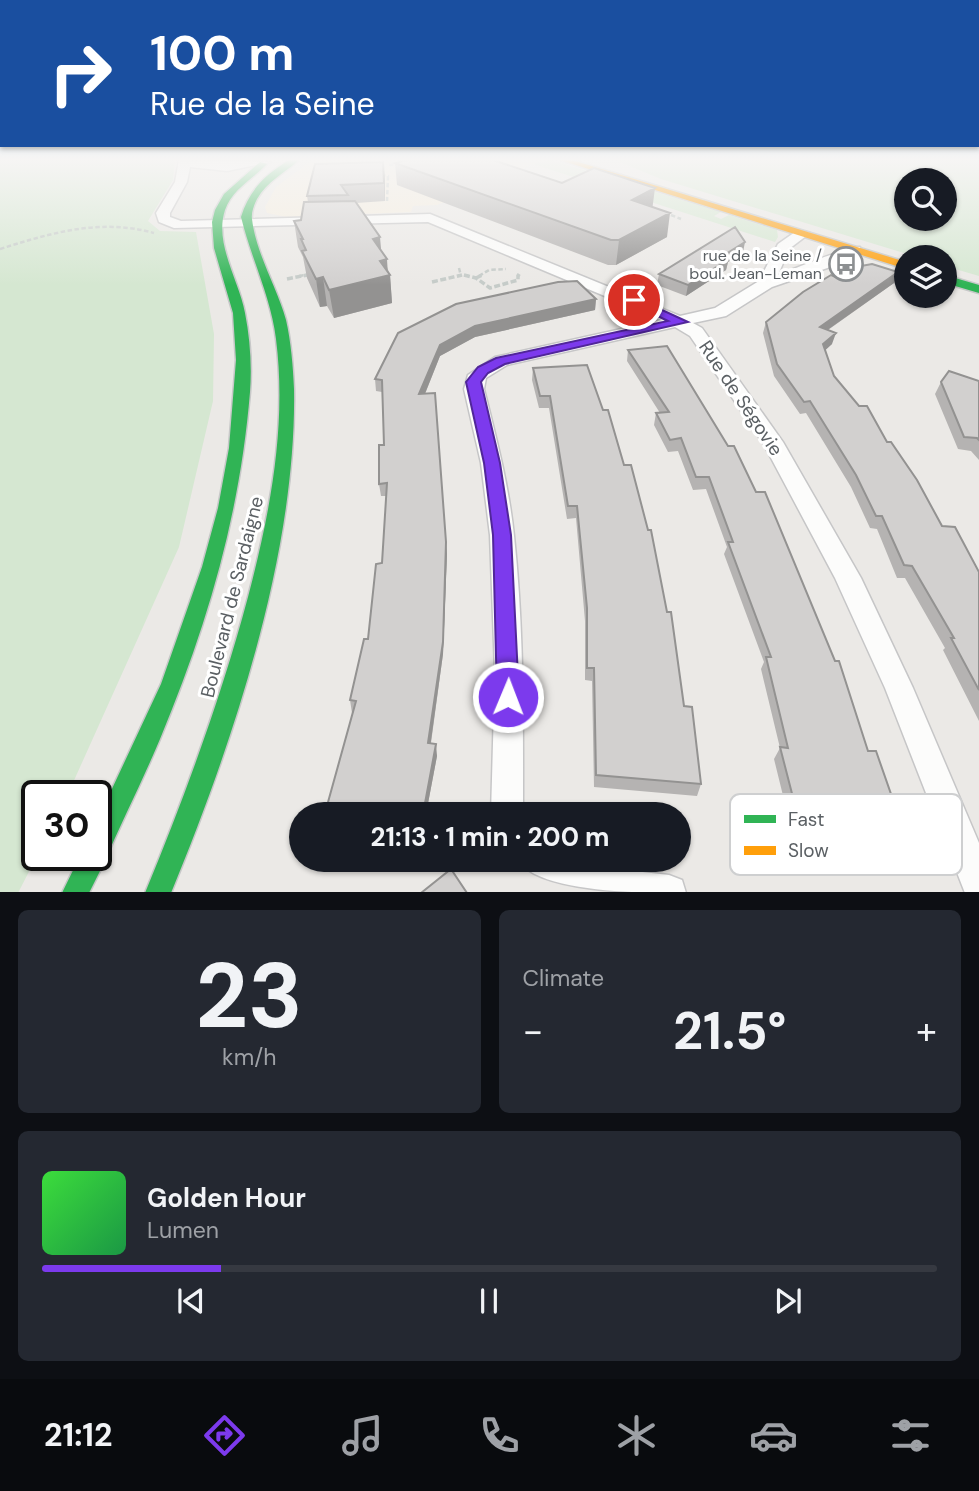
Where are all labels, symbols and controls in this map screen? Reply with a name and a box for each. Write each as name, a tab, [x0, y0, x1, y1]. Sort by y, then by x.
text: 100 m	[150, 21, 294, 85]
icon: right	[35, 28, 126, 119]
text: Rue de la Seine	[150, 83, 375, 125]
map controls	[894, 168, 957, 308]
button: search	[894, 168, 957, 231]
place label: rue de la Seine / boul. Jean-Leman	[689, 245, 822, 284]
bus stop icon: rue de la Seine / boul. Jean-Leman	[827, 245, 865, 283]
button: layers	[894, 245, 957, 308]
pin	[604, 270, 664, 330]
icon: arrive	[615, 281, 653, 319]
street label: Rue de Ségovie	[693, 335, 789, 461]
street label: Boulevard de Sardaigne	[195, 494, 269, 700]
position arrow	[471, 660, 545, 734]
speed limit sign: 30	[21, 780, 112, 871]
legend	[730, 794, 962, 875]
text: Fast	[788, 807, 824, 832]
text: 21:13 · 1 min · 200 m	[370, 820, 610, 854]
text: Slow	[788, 838, 829, 863]
text: 23	[196, 937, 303, 1055]
text: Climate	[523, 963, 604, 993]
text: 21.5°	[673, 997, 786, 1065]
text: −	[523, 1006, 543, 1056]
text: +	[916, 1006, 937, 1056]
text: km/h	[222, 1042, 276, 1072]
text: Golden Hour	[147, 1181, 306, 1215]
text: Lumen	[147, 1215, 219, 1245]
icon: previous	[172, 1282, 210, 1320]
icon: pause	[470, 1282, 508, 1320]
icon: next	[769, 1282, 807, 1320]
icon: directions	[200, 1411, 249, 1460]
icon: music	[338, 1411, 387, 1460]
icon: phone	[475, 1411, 524, 1460]
icon: climate	[612, 1411, 661, 1460]
icon: car	[749, 1411, 798, 1460]
icon: filters	[886, 1411, 935, 1460]
text: 21:12	[44, 1414, 112, 1456]

